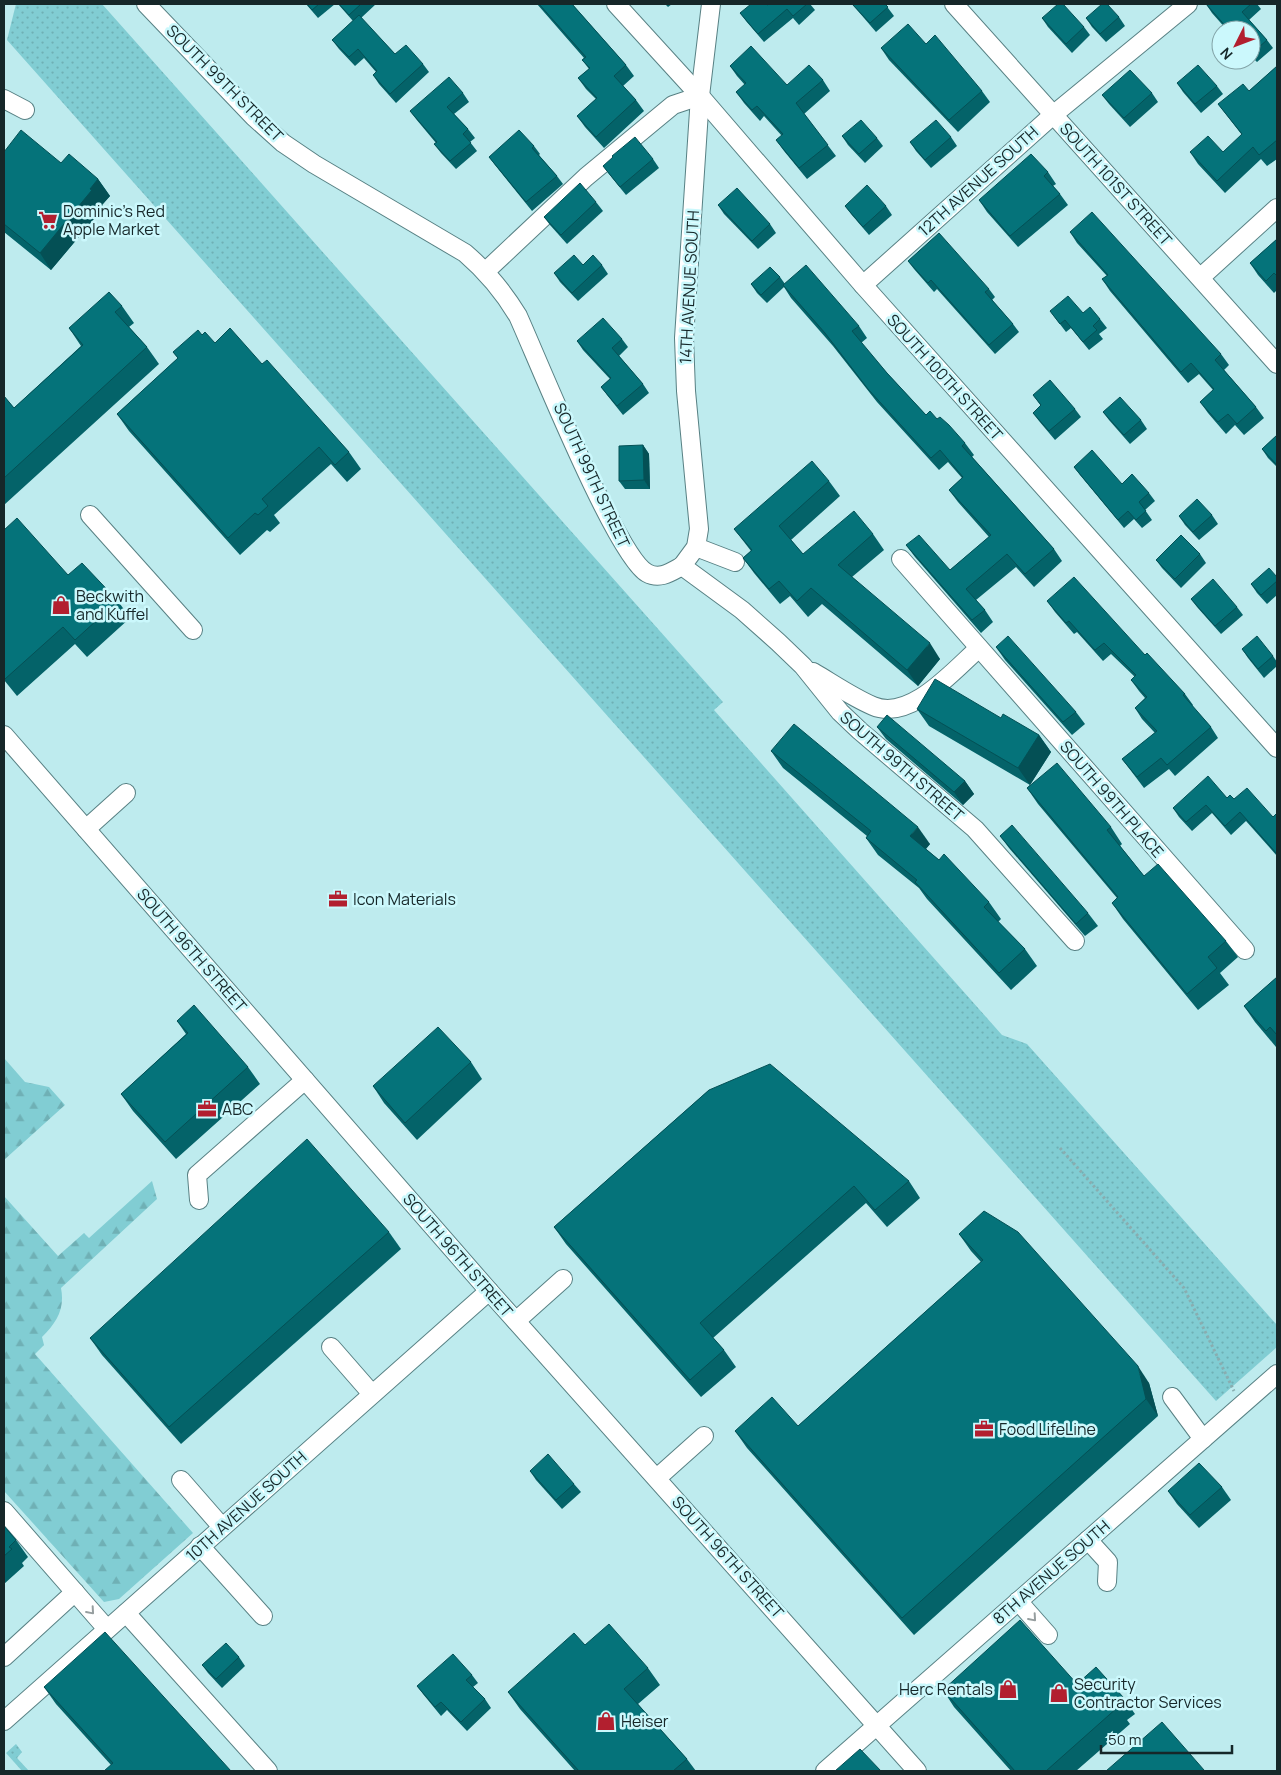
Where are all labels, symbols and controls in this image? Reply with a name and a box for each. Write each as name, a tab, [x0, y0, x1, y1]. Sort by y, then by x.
street label: SOUTH 99TH STREET	[162, 20, 289, 147]
north arrow	[1211, 20, 1261, 70]
text: N	[1216, 44, 1236, 64]
street label: SOUTH 101ST STREET	[1055, 118, 1177, 250]
street label: 12TH AVENUE SOUTH	[913, 121, 1043, 241]
place label: Dominic's Red Apple Market	[63, 200, 165, 240]
supermarket icon: Dominic's Red Apple Market	[37, 209, 59, 231]
street label: 14TH AVENUE SOUTH	[674, 210, 704, 364]
street label: SOUTH 100TH STREET	[882, 309, 1008, 445]
street label: SOUTH 99TH STREET	[549, 399, 635, 551]
place label: Beckwith and Kuffel	[76, 585, 149, 625]
shop icon: Beckwith and Kuffel	[50, 594, 72, 616]
street label: SOUTH 99TH STREET	[835, 706, 969, 826]
street label: SOUTH 99TH PLACE	[1055, 736, 1169, 862]
street label: SOUTH 96TH STREET	[132, 883, 252, 1017]
office icon: Icon Materials	[327, 888, 349, 910]
place label: Icon Materials	[353, 888, 456, 910]
office icon: ABC	[196, 1098, 218, 1120]
place label: ABC	[222, 1098, 253, 1120]
street label: SOUTH 96TH STREET	[398, 1188, 518, 1322]
office icon: Food LifeLine	[973, 1418, 995, 1440]
place label: Food LifeLine	[999, 1418, 1096, 1440]
street label: 10TH AVENUE SOUTH	[181, 1446, 311, 1566]
street label: SOUTH 96TH STREET	[667, 1491, 789, 1623]
street label: 8TH AVENUE SOUTH	[988, 1515, 1114, 1629]
one-way arrow	[85, 1605, 94, 1614]
one-way arrow	[1027, 1613, 1036, 1622]
place label: Security Contractor Services	[1074, 1673, 1222, 1713]
place label: Herc Rentals	[899, 1678, 993, 1700]
shop icon: Herc Rentals	[997, 1678, 1019, 1700]
shop icon: Security Contractor Services	[1048, 1682, 1070, 1704]
shop icon: Heiser	[595, 1710, 617, 1732]
place label: Heiser	[621, 1710, 669, 1732]
scale bar	[1101, 1722, 1232, 1754]
text: 50 m	[1108, 1729, 1142, 1750]

